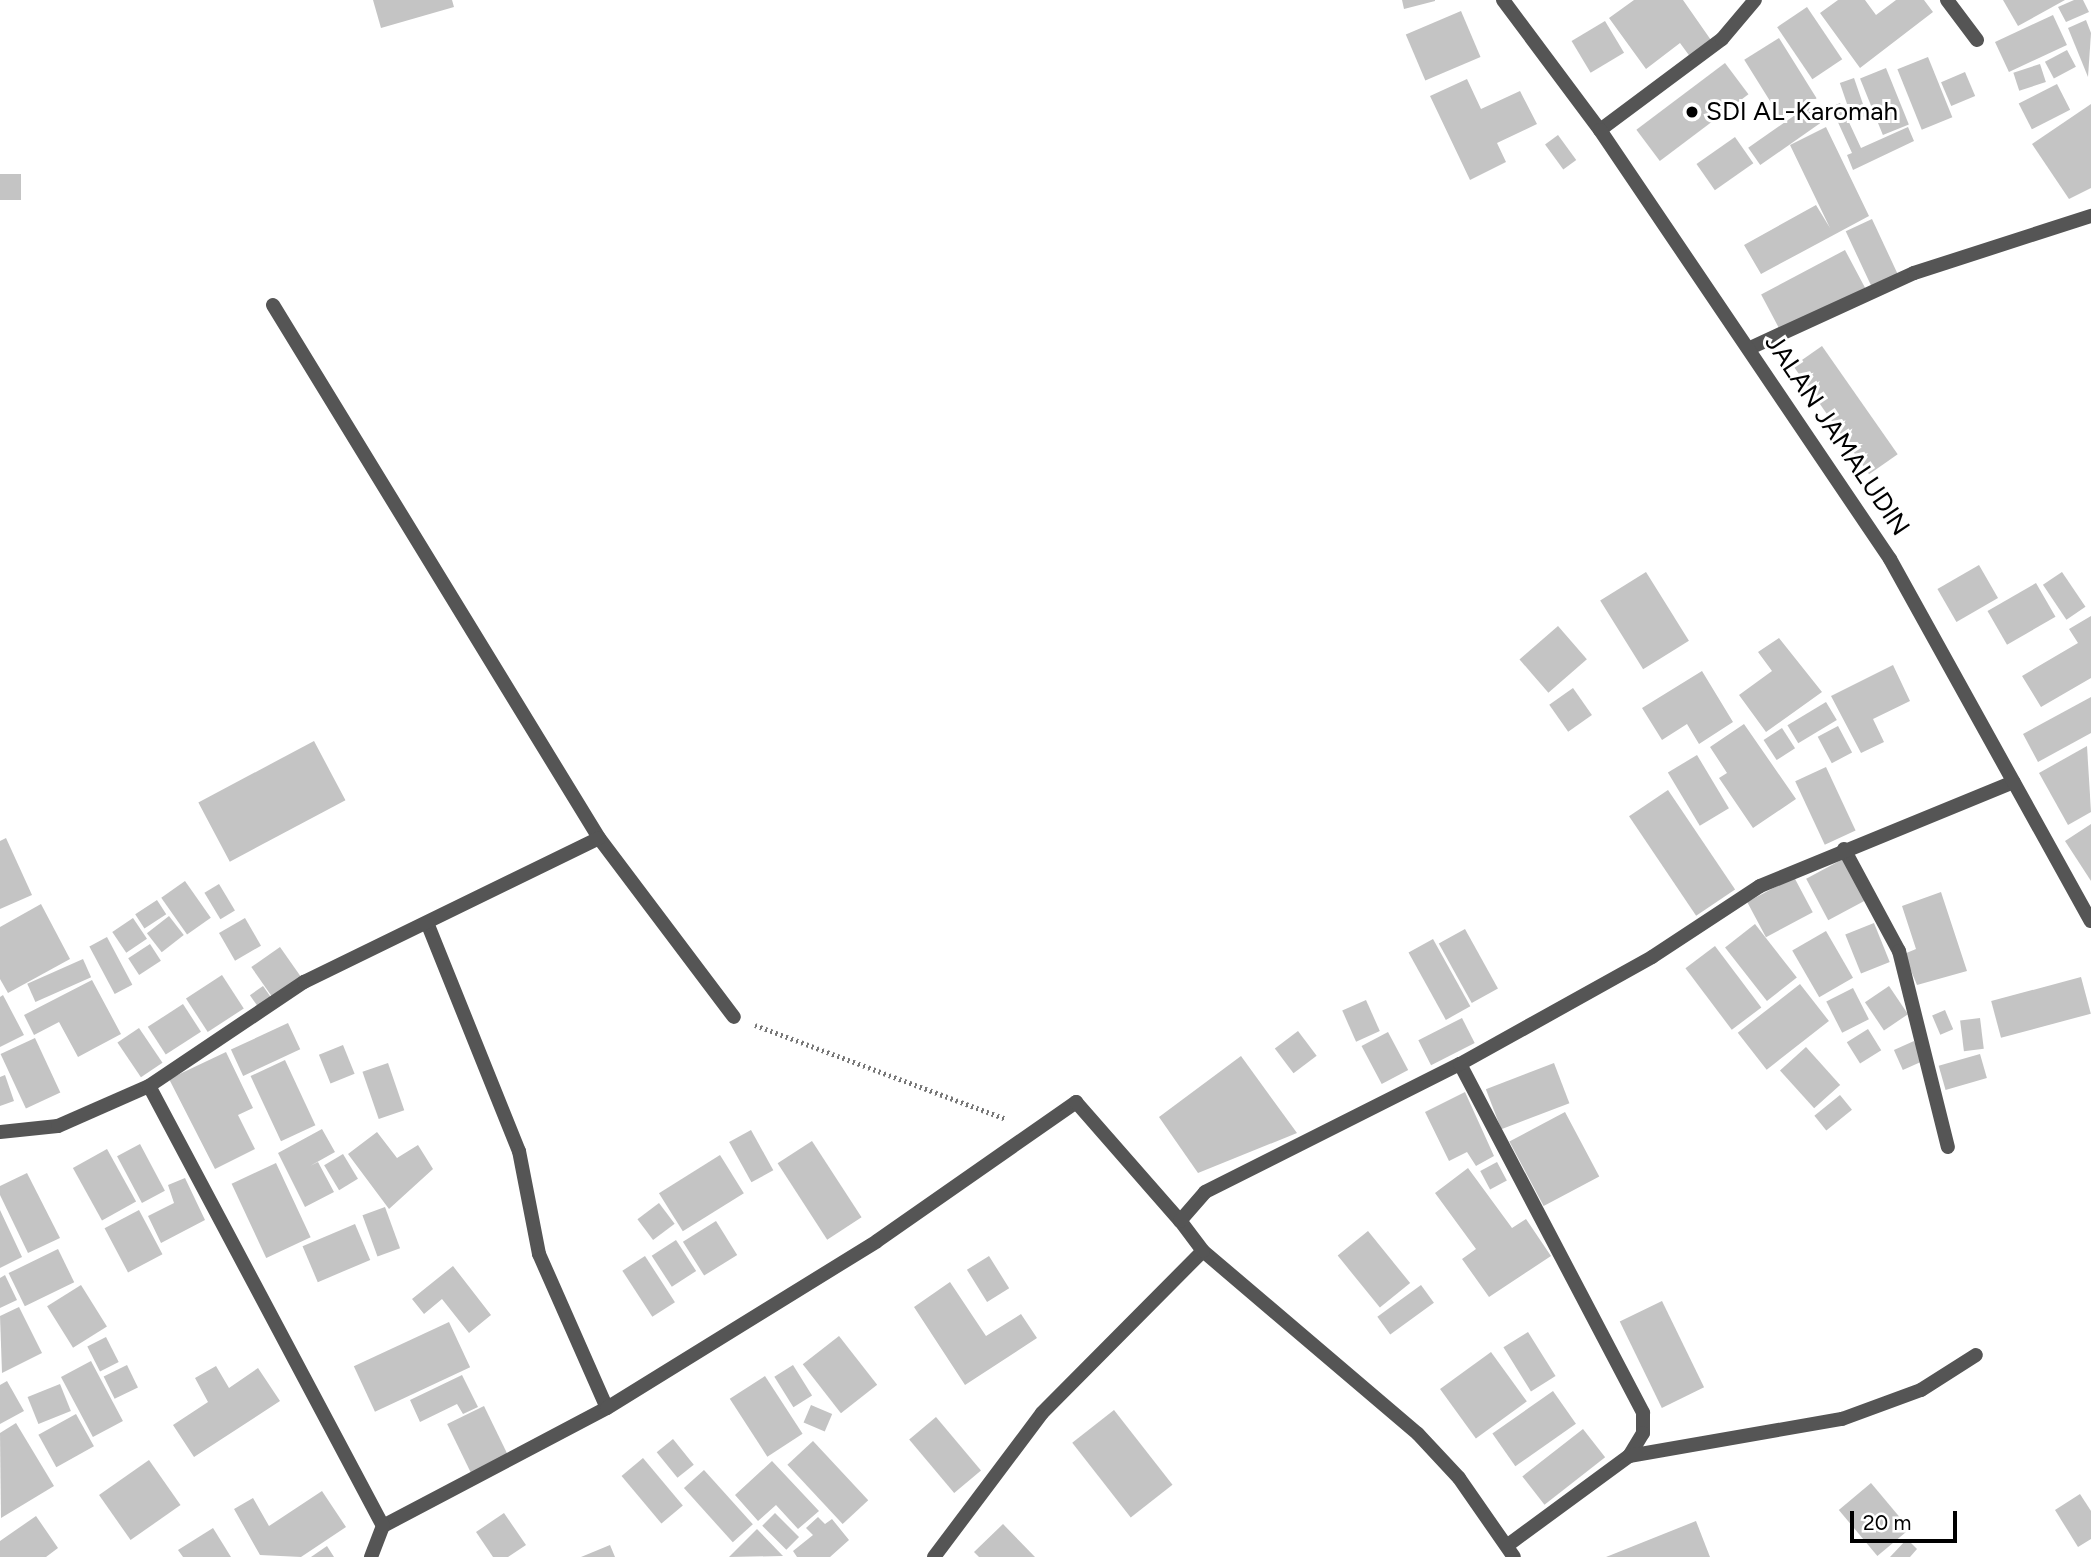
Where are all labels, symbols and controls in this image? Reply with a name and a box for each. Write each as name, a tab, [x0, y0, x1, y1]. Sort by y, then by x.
place label: SDI AL-Karomah	[1706, 96, 1898, 128]
marker: SDI AL-Karomah	[1684, 104, 1700, 120]
street label: JALAN JAMALUDIN	[1758, 328, 1916, 542]
scale bar	[1853, 1498, 1960, 1542]
text: 20 m	[1863, 1510, 1911, 1535]

